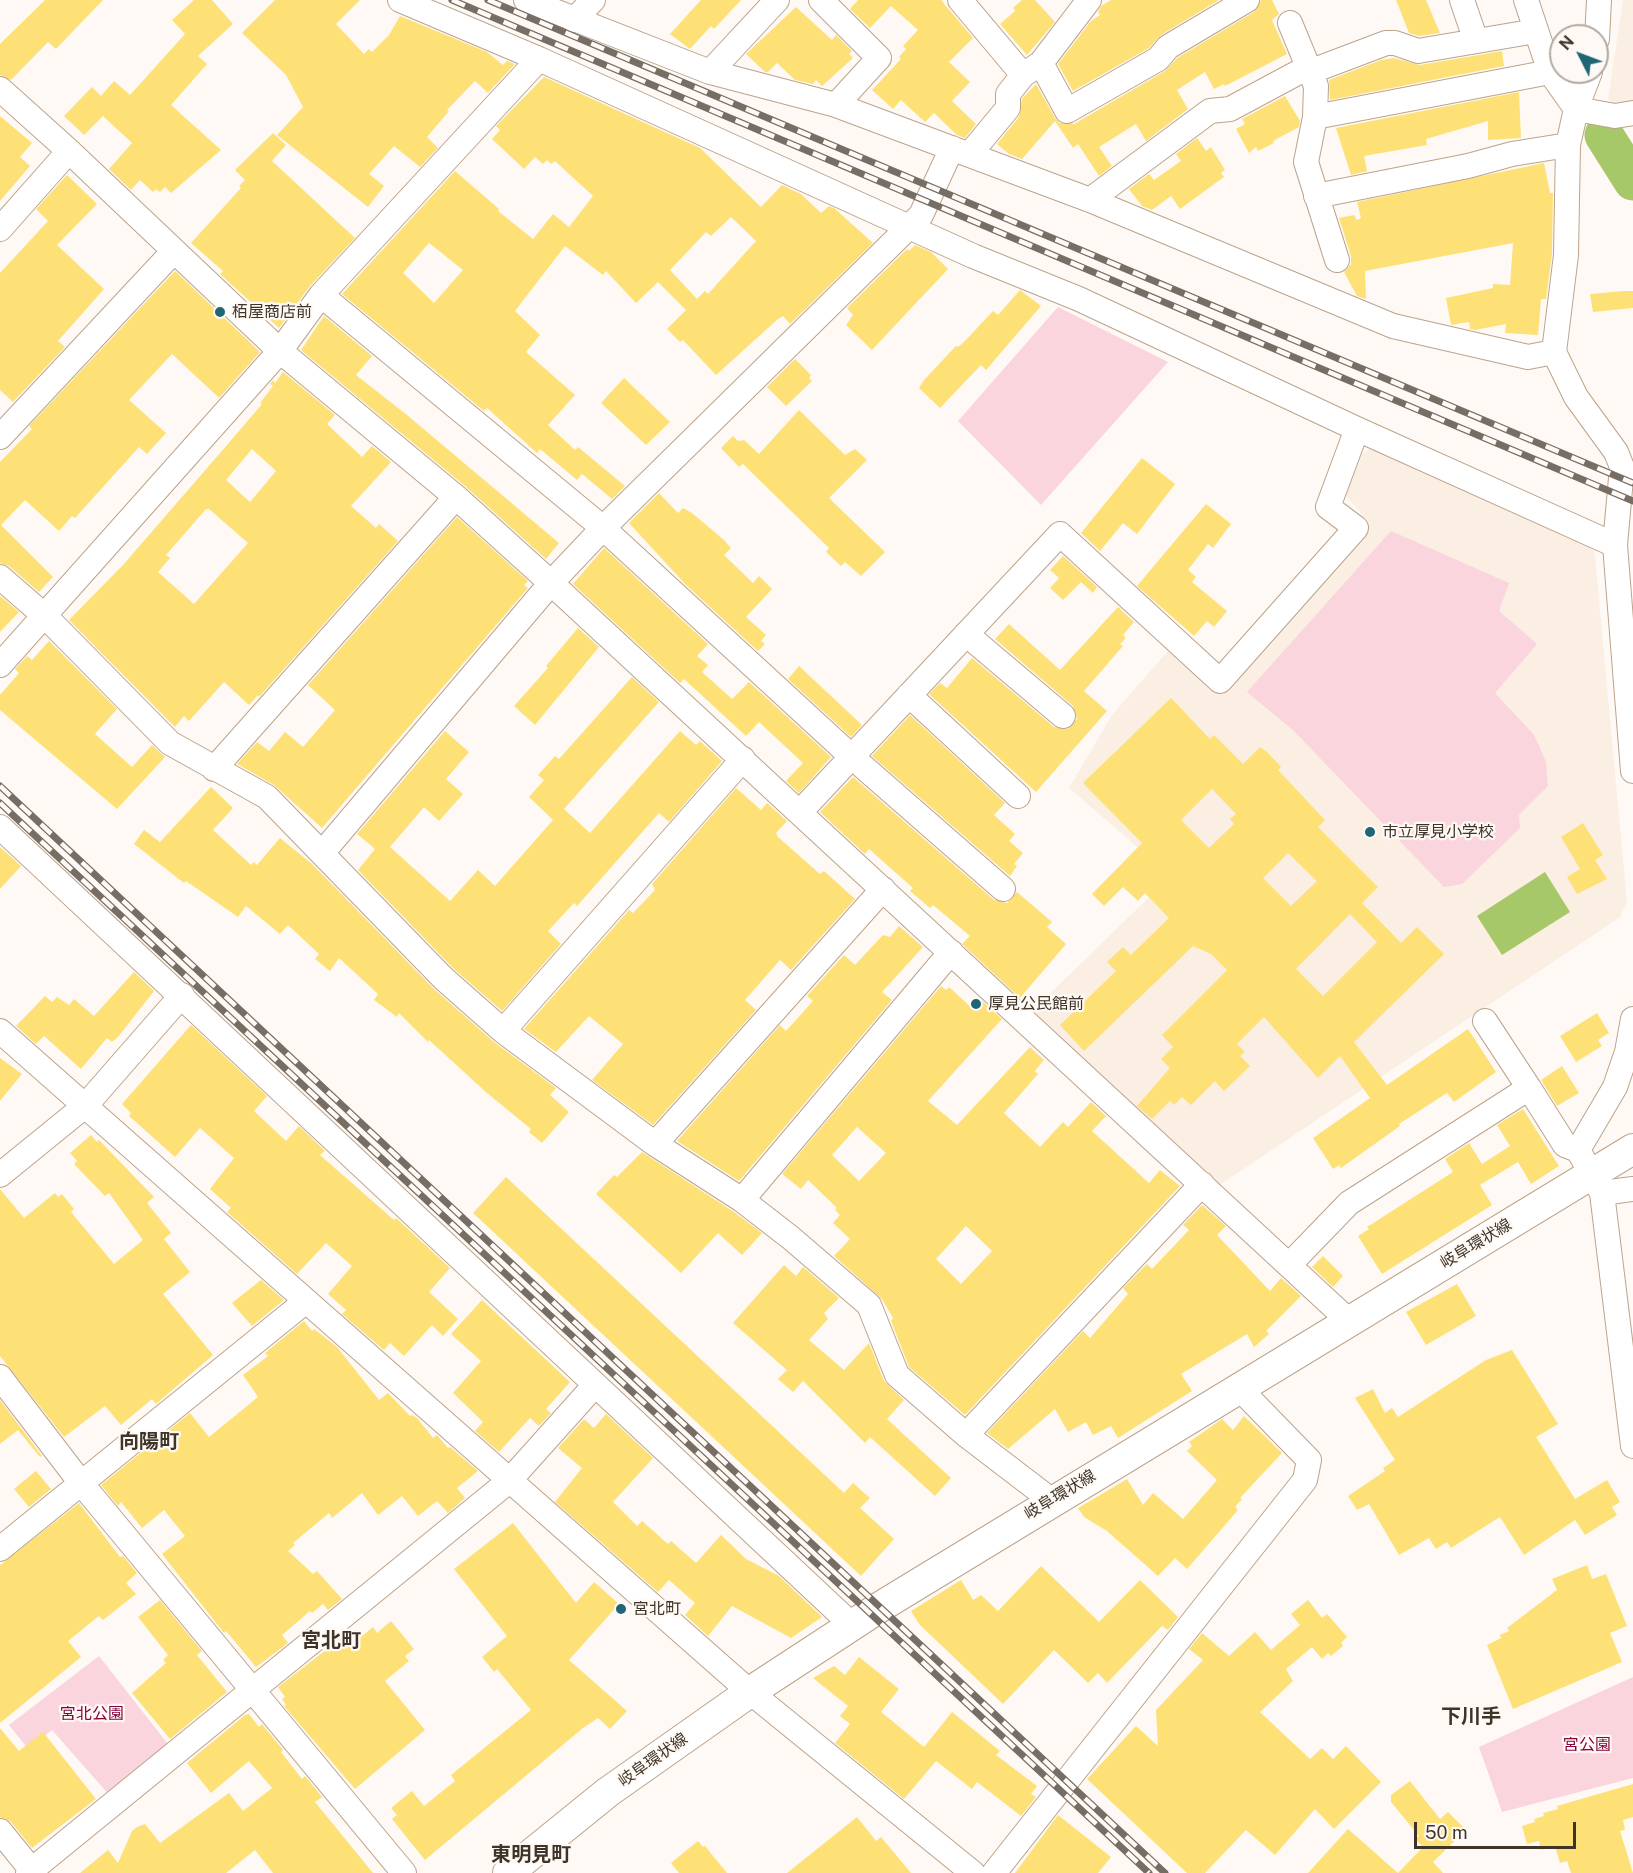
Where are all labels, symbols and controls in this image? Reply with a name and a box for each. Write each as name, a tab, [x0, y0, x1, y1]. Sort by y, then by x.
north arrow	[1549, 24, 1609, 84]
text: N	[1555, 32, 1578, 54]
place label: 栢屋商店前	[232, 302, 312, 322]
marker: 栢屋商店前	[213, 305, 227, 319]
place label: 市立厚見小学校	[1382, 822, 1494, 842]
marker: 市立厚見小学校	[1363, 825, 1377, 839]
place label: 厚見公民館前	[988, 994, 1084, 1014]
marker: 厚見公民館前	[969, 997, 983, 1011]
street label: 岐阜環状線	[1437, 1215, 1515, 1273]
district label: 向陽町	[119, 1430, 179, 1454]
street label: 岐阜環状線	[1021, 1466, 1099, 1524]
place label: 宮北町	[633, 1599, 681, 1619]
marker: 宮北町	[614, 1602, 628, 1616]
district label: 宮北町	[301, 1629, 361, 1653]
park label: 宮北公園	[60, 1704, 124, 1724]
district label: 下川手	[1441, 1705, 1501, 1729]
street label: 岐阜環状線	[615, 1729, 691, 1791]
park label: 宮公園	[1563, 1735, 1611, 1755]
scale bar	[1417, 1810, 1579, 1848]
text: 50 m	[1425, 1822, 1468, 1843]
district label: 東明見町	[491, 1843, 571, 1867]

